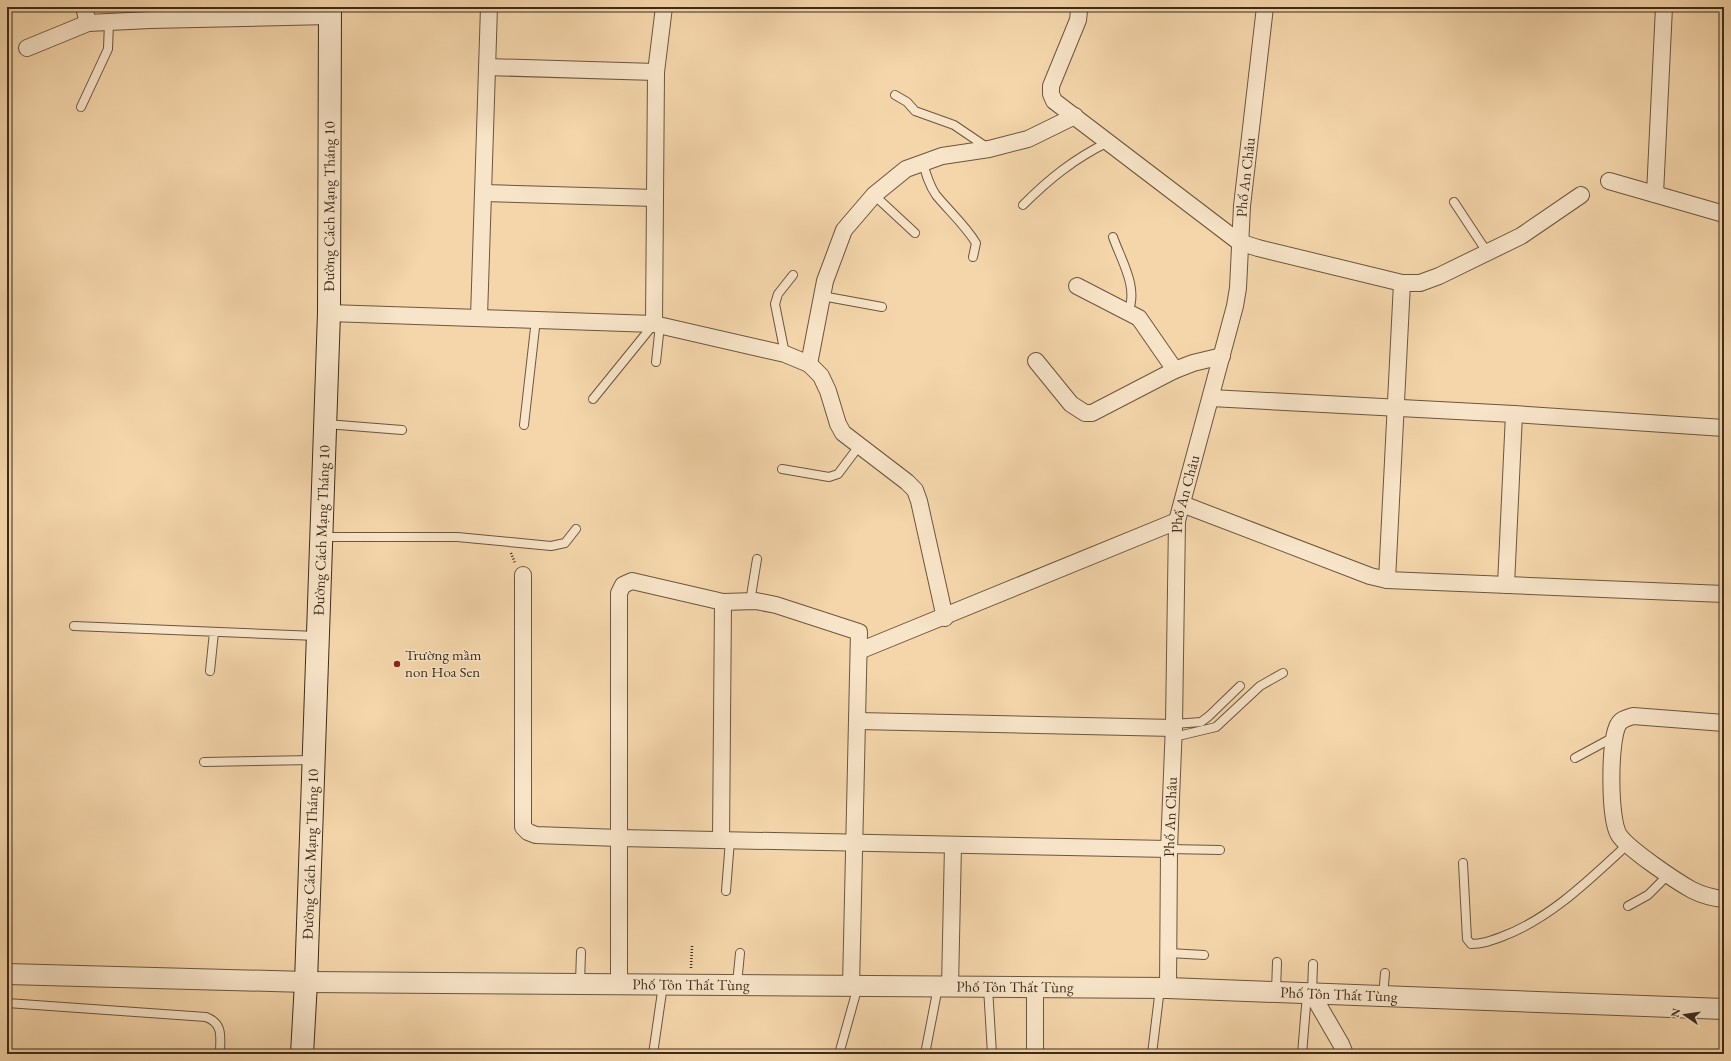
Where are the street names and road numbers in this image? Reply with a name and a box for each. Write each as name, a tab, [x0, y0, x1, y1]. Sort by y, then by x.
street label: Đường Cách Mạng Tháng 10	[319, 121, 339, 292]
street label: Phố An Châu	[1231, 136, 1259, 218]
street label: Đường Cách Mạng Tháng 10	[309, 445, 333, 616]
street label: Phố An Châu	[1167, 453, 1203, 533]
street label: Đường Cách Mạng Tháng 10	[297, 769, 322, 940]
street label: Phố An Châu	[1159, 777, 1181, 857]
street label: Phố Tôn Thất Tùng	[632, 974, 750, 994]
street label: Phố Tôn Thất Tùng	[956, 977, 1074, 996]
street label: Phố Tôn Thất Tùng	[1280, 982, 1398, 1006]

